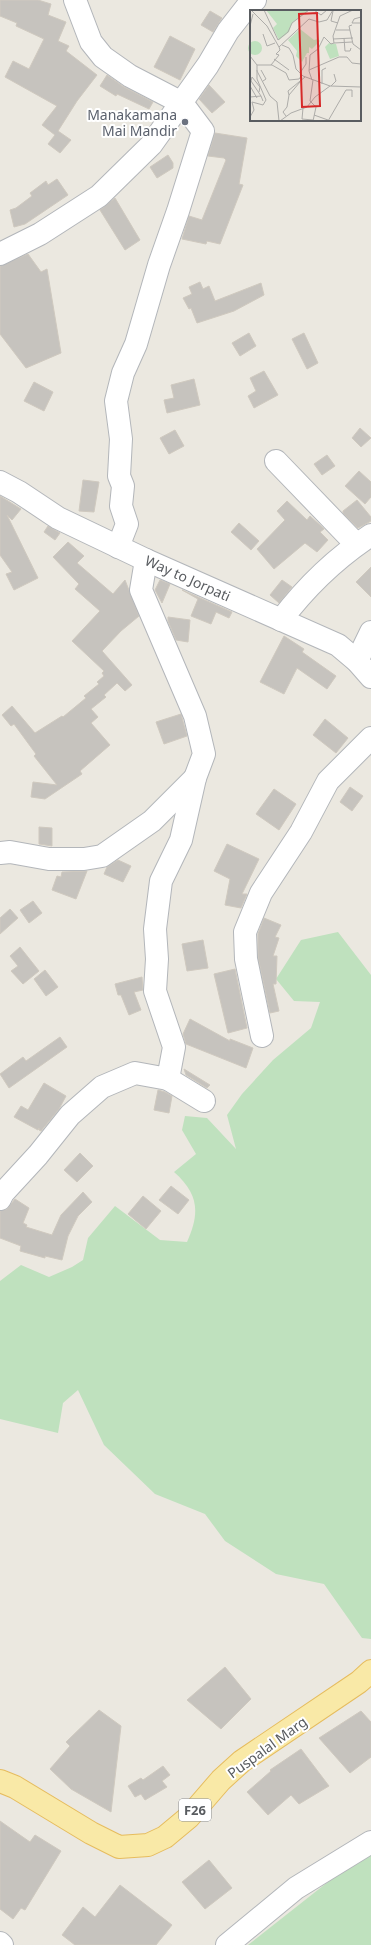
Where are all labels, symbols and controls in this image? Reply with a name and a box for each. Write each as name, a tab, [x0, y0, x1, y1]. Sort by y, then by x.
inset map	[250, 10, 361, 121]
place label: Manakamana Mai Mandir	[87, 105, 177, 140]
marker: Manakamana Mai Mandir	[180, 117, 190, 127]
street label: Way to Jorpati	[142, 551, 234, 605]
street label: Puspalal Marg	[223, 1712, 311, 1782]
road number: F26	[179, 1799, 211, 1821]

